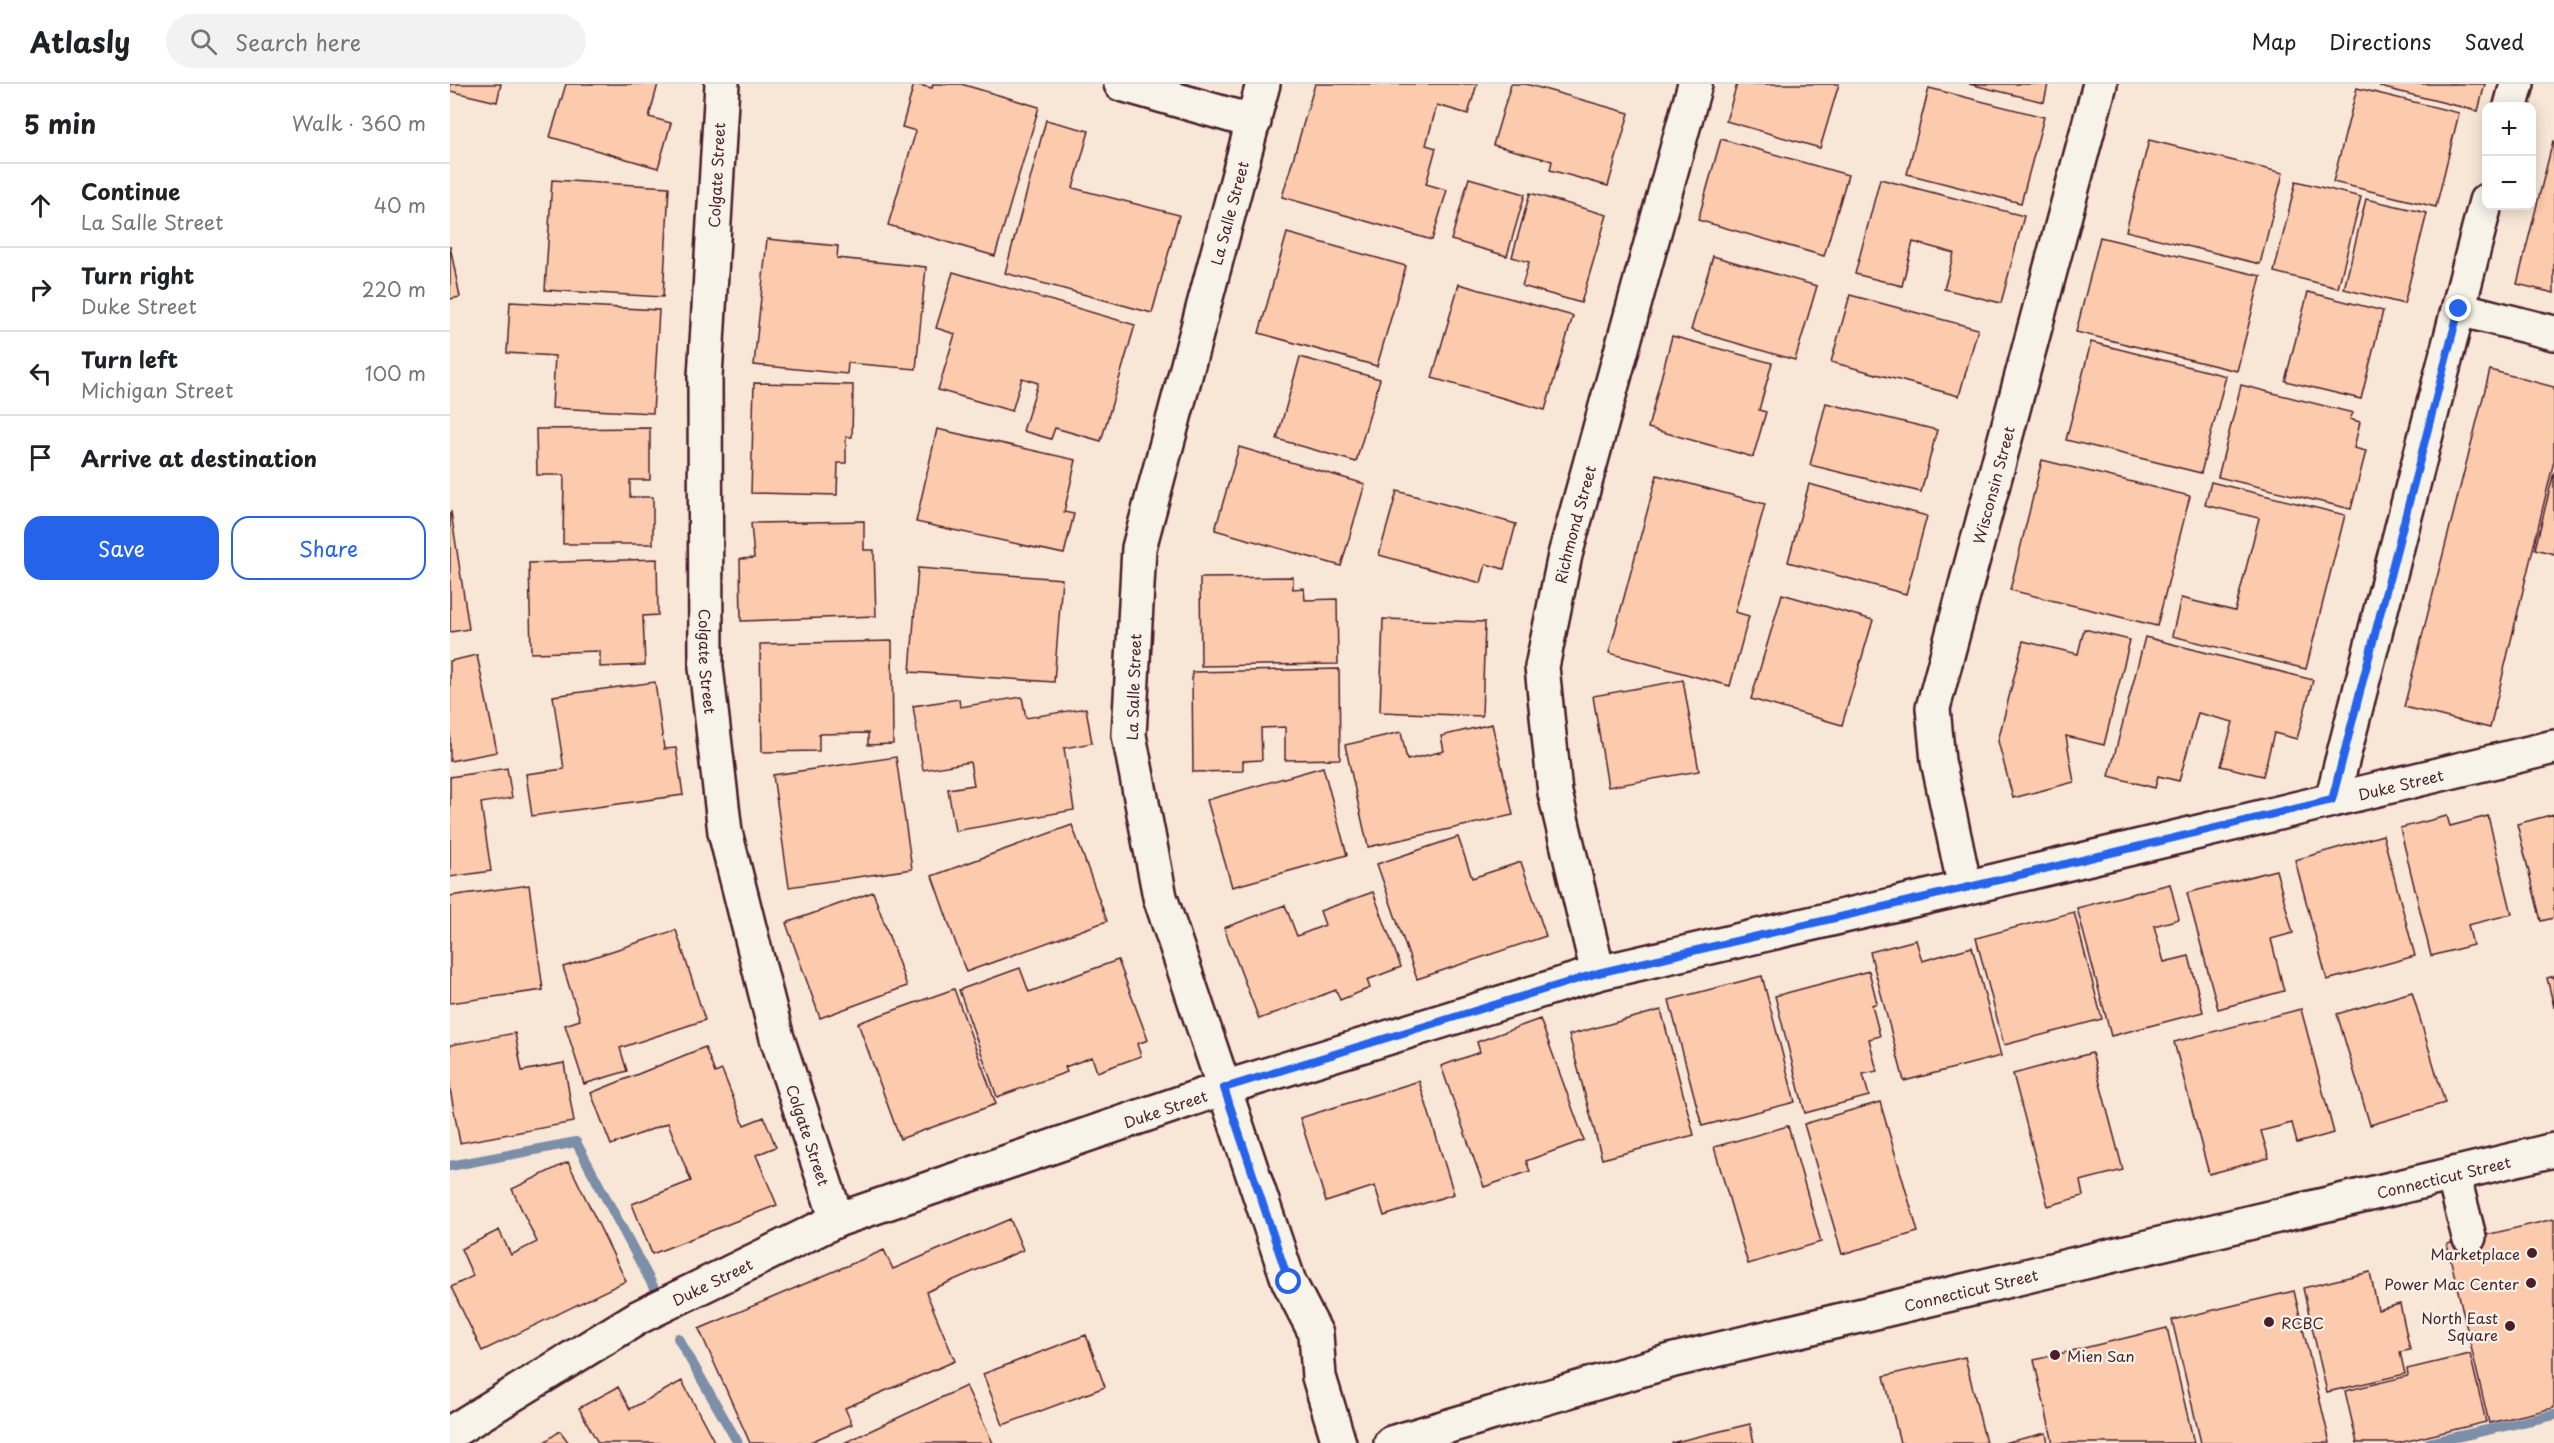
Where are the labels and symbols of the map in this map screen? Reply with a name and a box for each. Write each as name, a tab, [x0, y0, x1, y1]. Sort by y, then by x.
street label: Colgate Street	[702, 122, 730, 228]
street label: La Salle Street	[1204, 158, 1254, 268]
route end	[2445, 295, 2471, 321]
street label: Wisconsin Street	[1966, 423, 2020, 546]
street label: Richmond Street	[1548, 463, 1601, 585]
street label: Colgate Street	[694, 609, 723, 715]
street label: La Salle Street	[1120, 633, 1146, 741]
street label: Duke Street	[2356, 762, 2445, 805]
street label: Colgate Street	[782, 1081, 836, 1188]
street label: Duke Street	[1120, 1083, 1210, 1133]
street label: Connecticut Street	[2374, 1149, 2513, 1203]
place label: Marketplace	[2431, 1242, 2520, 1265]
marker: Marketplace	[2525, 1246, 2539, 1260]
street label: Duke Street	[668, 1252, 756, 1311]
street label: Connecticut Street	[1901, 1262, 2040, 1316]
route start	[1275, 1268, 1301, 1294]
place label: Power Mac Center	[2384, 1272, 2519, 1295]
marker: Power Mac Center	[2524, 1276, 2538, 1290]
place label: North East Square	[2421, 1306, 2498, 1346]
place label: RCBC	[2281, 1311, 2324, 1334]
marker: RCBC	[2262, 1315, 2276, 1329]
marker: North East Square	[2503, 1319, 2517, 1333]
place label: Mien San	[2067, 1344, 2134, 1367]
marker: Mien San	[2048, 1348, 2062, 1362]

